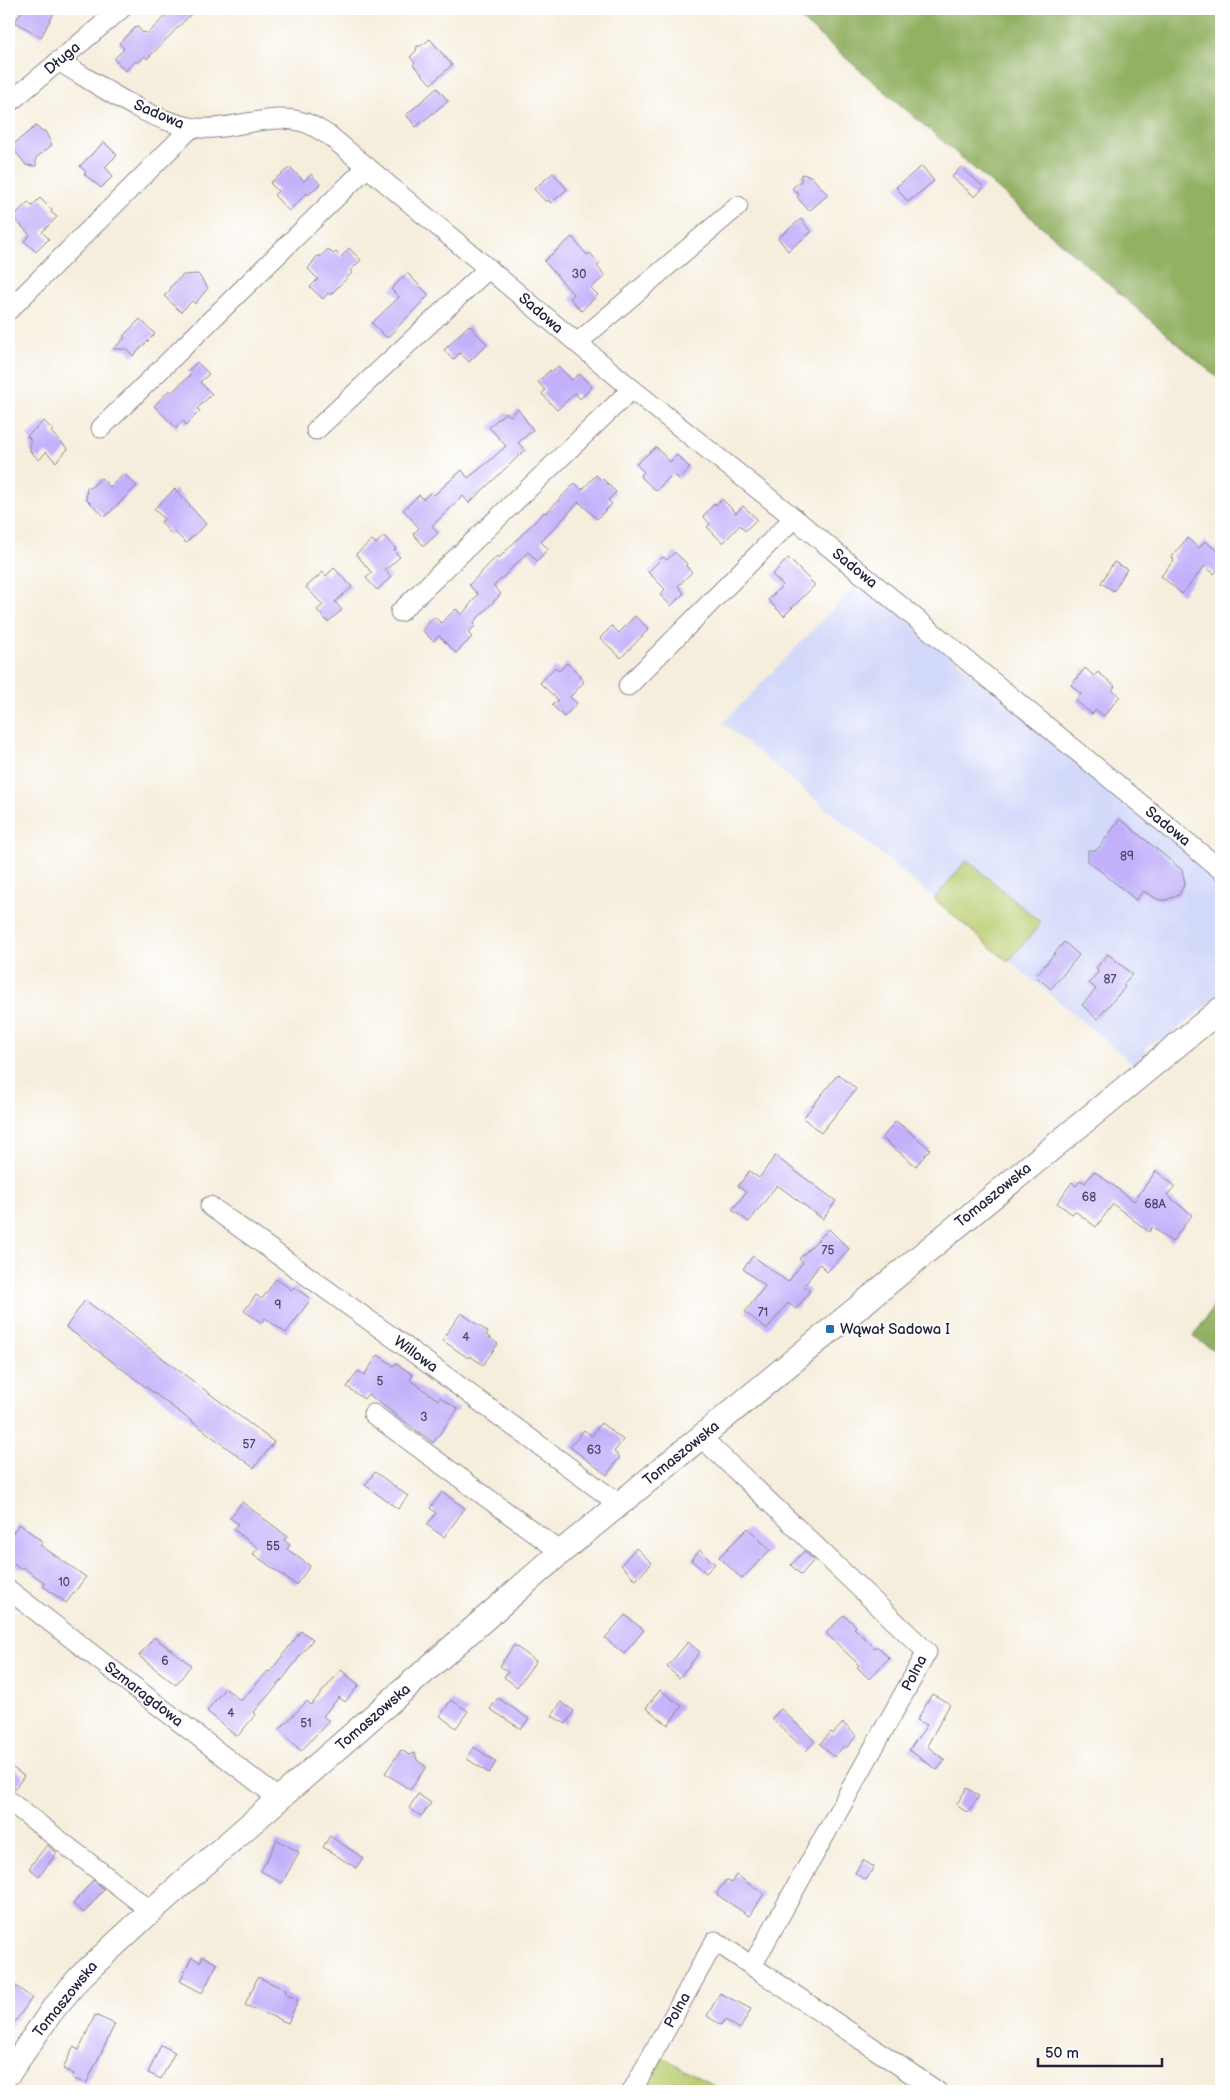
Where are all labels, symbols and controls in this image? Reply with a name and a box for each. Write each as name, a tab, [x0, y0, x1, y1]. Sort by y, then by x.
street label: Długa	[40, 38, 84, 79]
street label: Sadowa	[131, 95, 187, 134]
house number: 30	[572, 267, 586, 282]
street label: Sadowa	[514, 289, 567, 338]
street label: Sadowa	[828, 544, 881, 592]
street label: Sadowa	[1141, 802, 1194, 850]
house number: 89	[1120, 849, 1134, 864]
house number: 87	[1104, 972, 1117, 987]
street label: Tomaszowska	[951, 1159, 1035, 1232]
house number: 68	[1082, 1190, 1096, 1205]
house number: 68A	[1144, 1197, 1166, 1212]
house number: 75	[822, 1243, 835, 1258]
house number: 9	[275, 1298, 282, 1313]
house number: 71	[758, 1305, 768, 1320]
place label: Wąwał Sadowa I	[840, 1320, 950, 1339]
marker: Wąwał Sadowa I	[824, 1323, 836, 1335]
house number: 4	[462, 1330, 470, 1345]
street label: Willowa	[390, 1332, 441, 1377]
house number: 5	[377, 1374, 384, 1389]
house number: 3	[420, 1410, 428, 1425]
street label: Tomaszowska	[639, 1417, 723, 1490]
house number: 57	[243, 1437, 255, 1452]
house number: 63	[587, 1443, 601, 1458]
house number: 55	[266, 1539, 280, 1554]
house number: 10	[58, 1575, 70, 1590]
street label: Polna	[897, 1652, 931, 1694]
house number: 6	[161, 1654, 169, 1669]
street label: Szmaragdowa	[100, 1658, 187, 1731]
street label: Tomaszowska	[332, 1680, 415, 1755]
house number: 4	[227, 1706, 235, 1721]
house number: 51	[300, 1716, 312, 1731]
street label: Tomaszowska	[29, 1957, 102, 2041]
street label: Polna	[660, 1989, 695, 2031]
scale bar	[1038, 2035, 1161, 2067]
text: 50 m	[1045, 2044, 1079, 2063]

